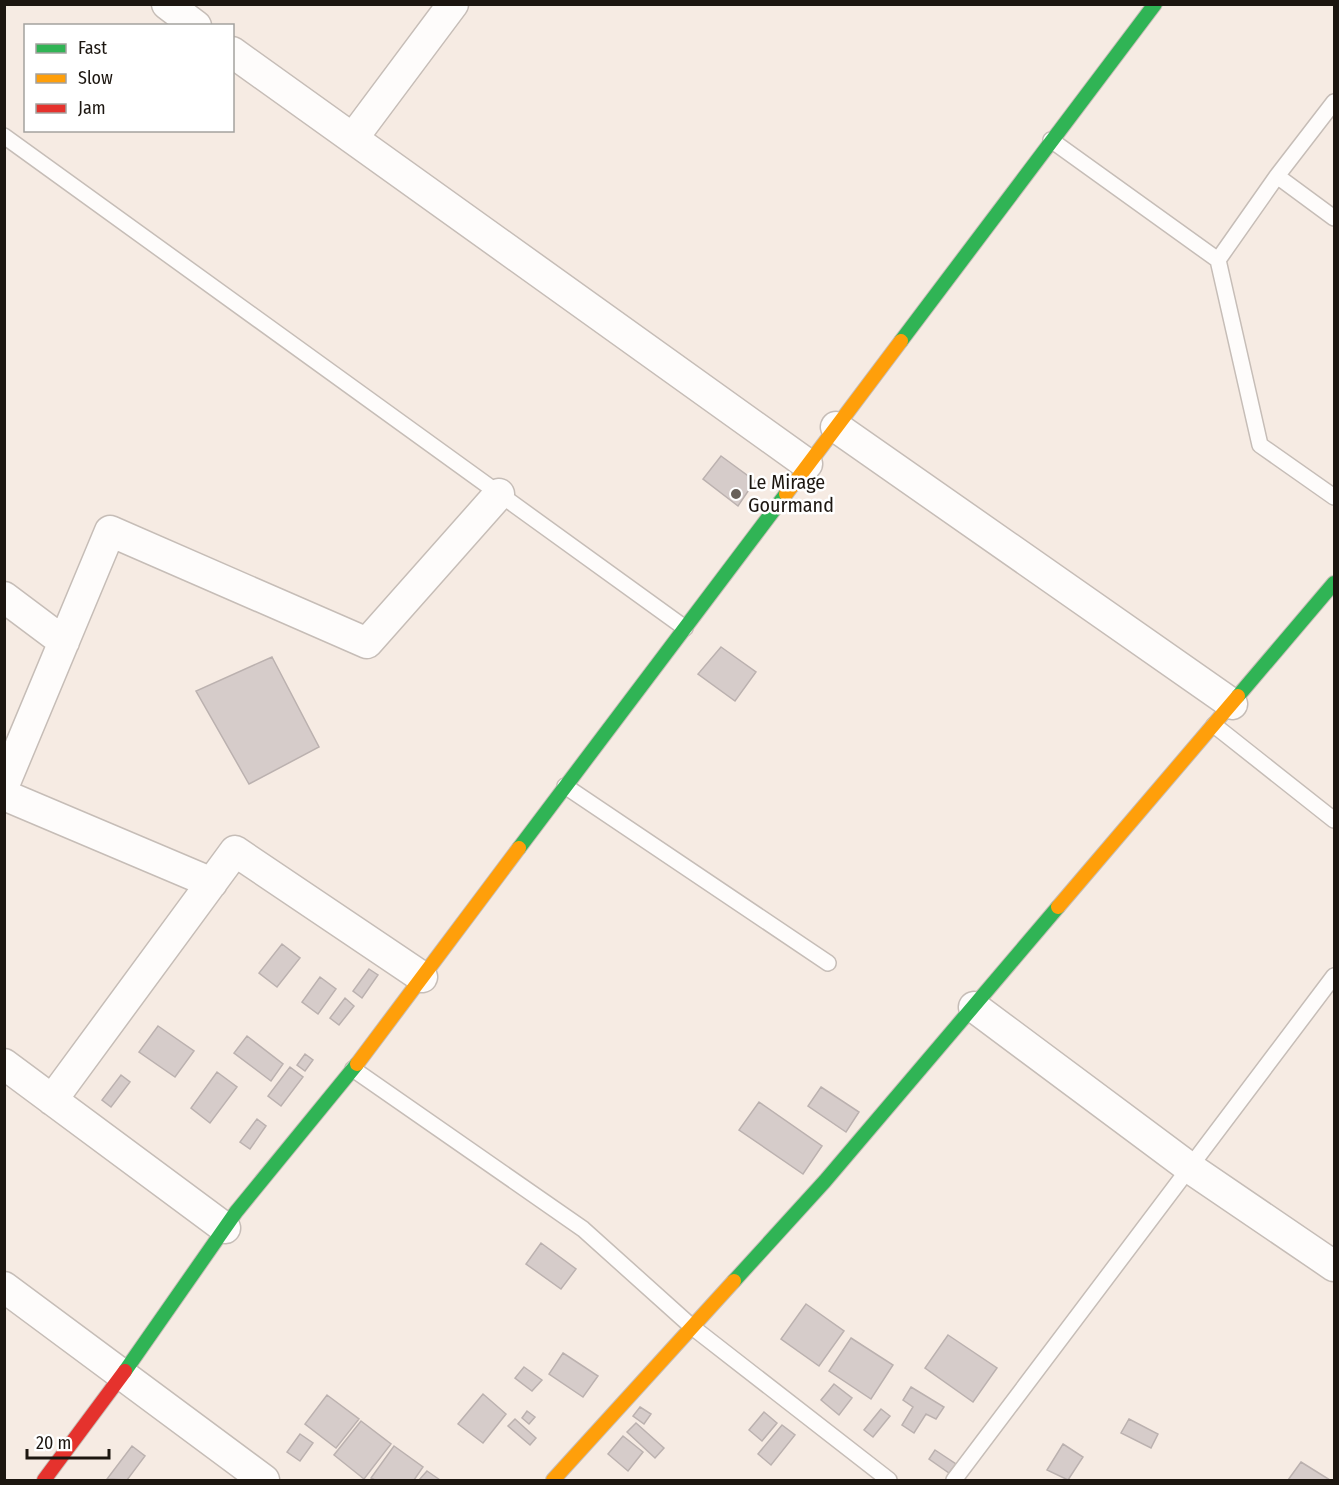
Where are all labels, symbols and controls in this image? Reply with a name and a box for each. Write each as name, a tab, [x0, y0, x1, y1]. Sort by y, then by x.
legend	[24, 24, 234, 132]
text: Fast	[78, 37, 107, 59]
text: Slow	[78, 67, 113, 89]
text: Jam	[78, 97, 106, 119]
place label: Le Mirage Gourmand	[748, 470, 834, 517]
marker: Le Mirage Gourmand	[729, 487, 743, 501]
scale bar	[27, 1422, 110, 1460]
text: 20 m	[36, 1432, 71, 1454]

